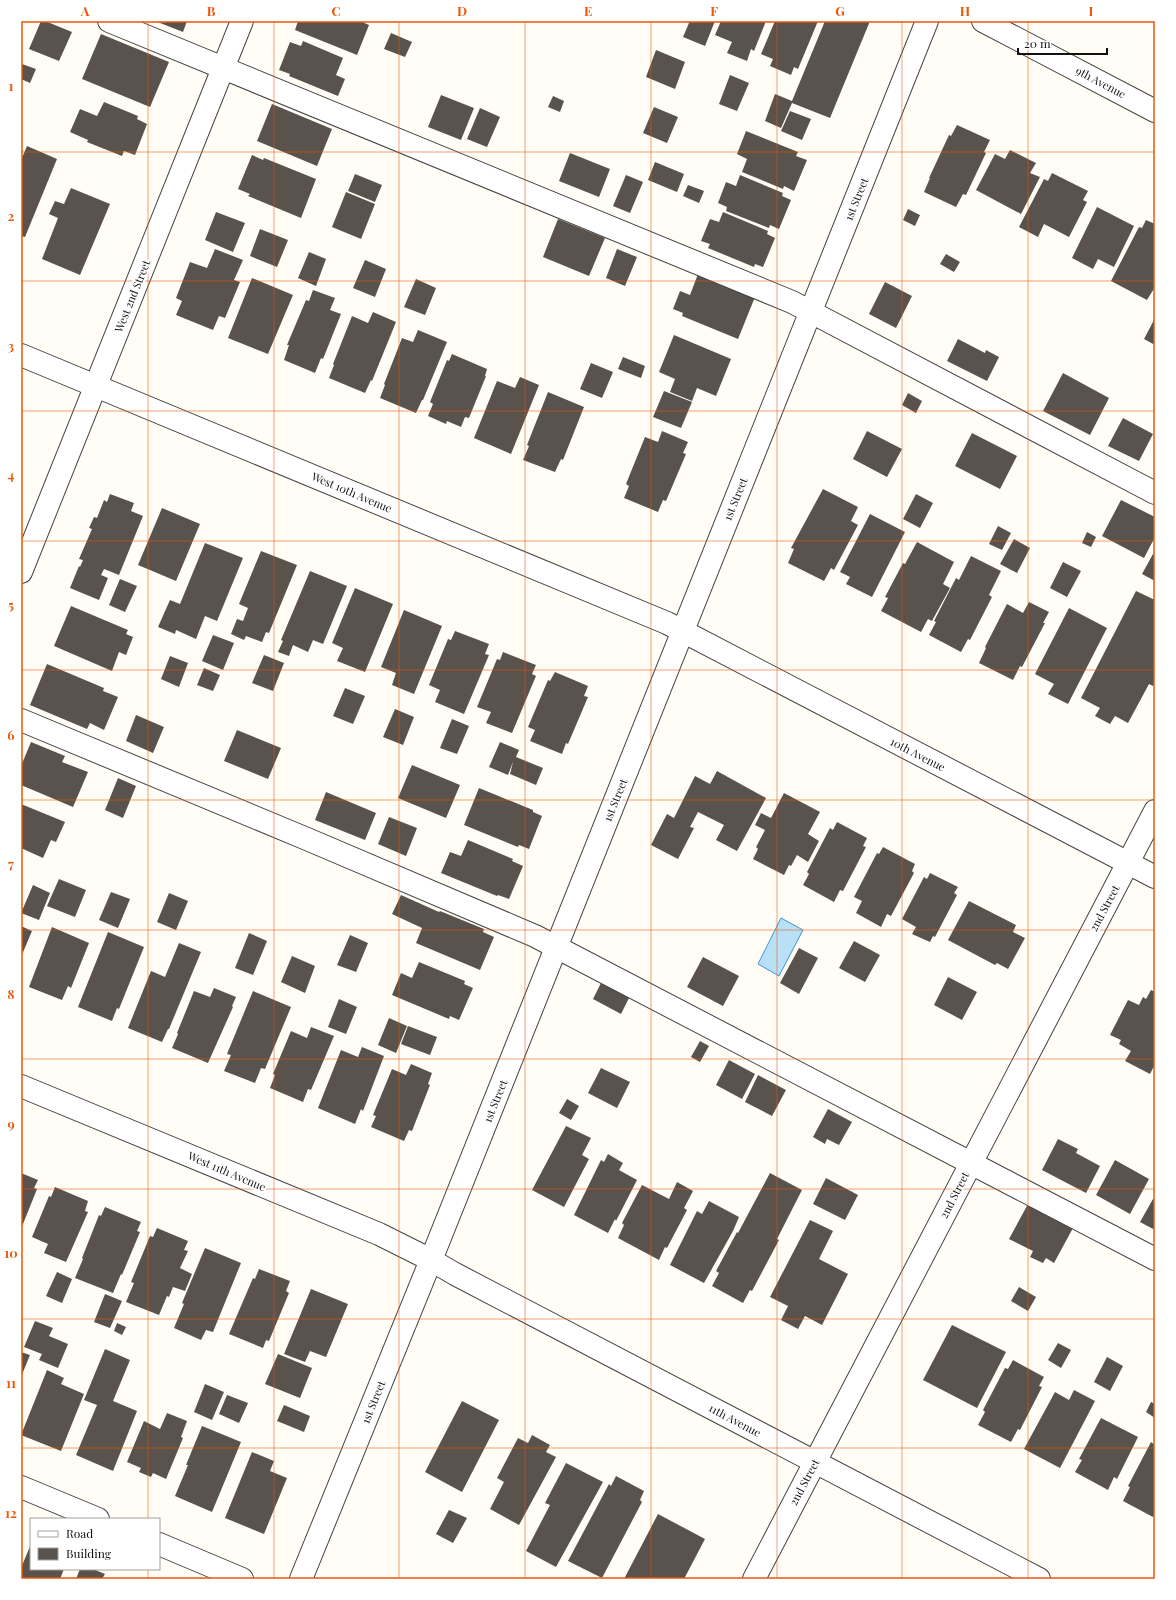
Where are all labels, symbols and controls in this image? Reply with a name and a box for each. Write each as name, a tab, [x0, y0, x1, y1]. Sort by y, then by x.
text: A	[80, 2, 90, 19]
text: B	[207, 2, 216, 19]
text: C	[331, 2, 341, 19]
text: D	[457, 2, 467, 19]
text: E	[584, 2, 592, 19]
text: F	[710, 2, 718, 19]
text: G	[835, 2, 845, 19]
text: H	[960, 2, 970, 19]
text: I	[1089, 2, 1094, 19]
scale bar	[1018, 30, 1107, 56]
text: 20 m	[1024, 35, 1051, 51]
street label: 9th Avenue	[1073, 63, 1129, 102]
text: 1	[9, 77, 14, 94]
street label: 1st Street	[841, 175, 871, 223]
text: 2	[8, 207, 15, 224]
street label: West 2nd Street	[110, 258, 153, 335]
text: 3	[8, 337, 14, 354]
text: 4	[8, 466, 15, 483]
street label: West 10th Avenue	[309, 468, 395, 516]
street label: 1st Street	[720, 475, 750, 523]
text: 5	[8, 596, 14, 613]
text: 6	[7, 726, 15, 743]
street label: 10th Avenue	[888, 734, 948, 774]
street label: 1st Street	[600, 776, 630, 824]
text: 7	[8, 855, 14, 872]
street label: 2nd Street	[1086, 882, 1123, 934]
text: 8	[7, 985, 15, 1002]
street label: 1st Street	[480, 1077, 510, 1125]
text: 9	[7, 1115, 15, 1132]
street label: West 11th Avenue	[185, 1147, 269, 1194]
street label: 2nd Street	[936, 1169, 972, 1221]
text: 10	[4, 1244, 18, 1261]
text: 11	[6, 1374, 16, 1391]
street label: 1st Street	[358, 1378, 388, 1426]
street label: 11th Avenue	[706, 1400, 764, 1440]
street label: 2nd Street	[786, 1456, 823, 1508]
text: 12	[5, 1504, 17, 1521]
legend	[30, 1518, 160, 1570]
text: Road	[66, 1525, 93, 1541]
text: Building	[66, 1545, 112, 1561]

